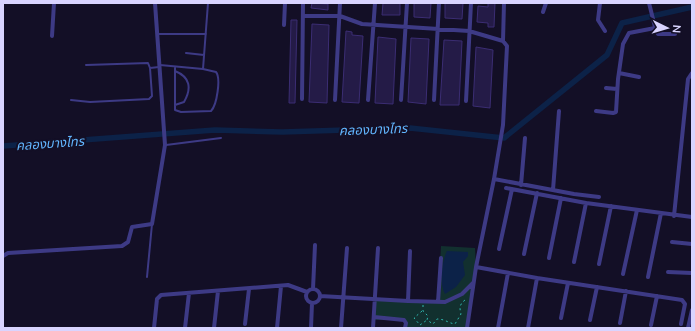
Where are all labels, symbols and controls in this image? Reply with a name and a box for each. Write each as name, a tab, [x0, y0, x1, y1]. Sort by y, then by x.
north arrow	[647, 8, 687, 48]
text: N	[670, 24, 684, 34]
water label: คลองบางไทร	[339, 120, 409, 138]
water label: คลองบางไทร	[15, 133, 86, 153]

